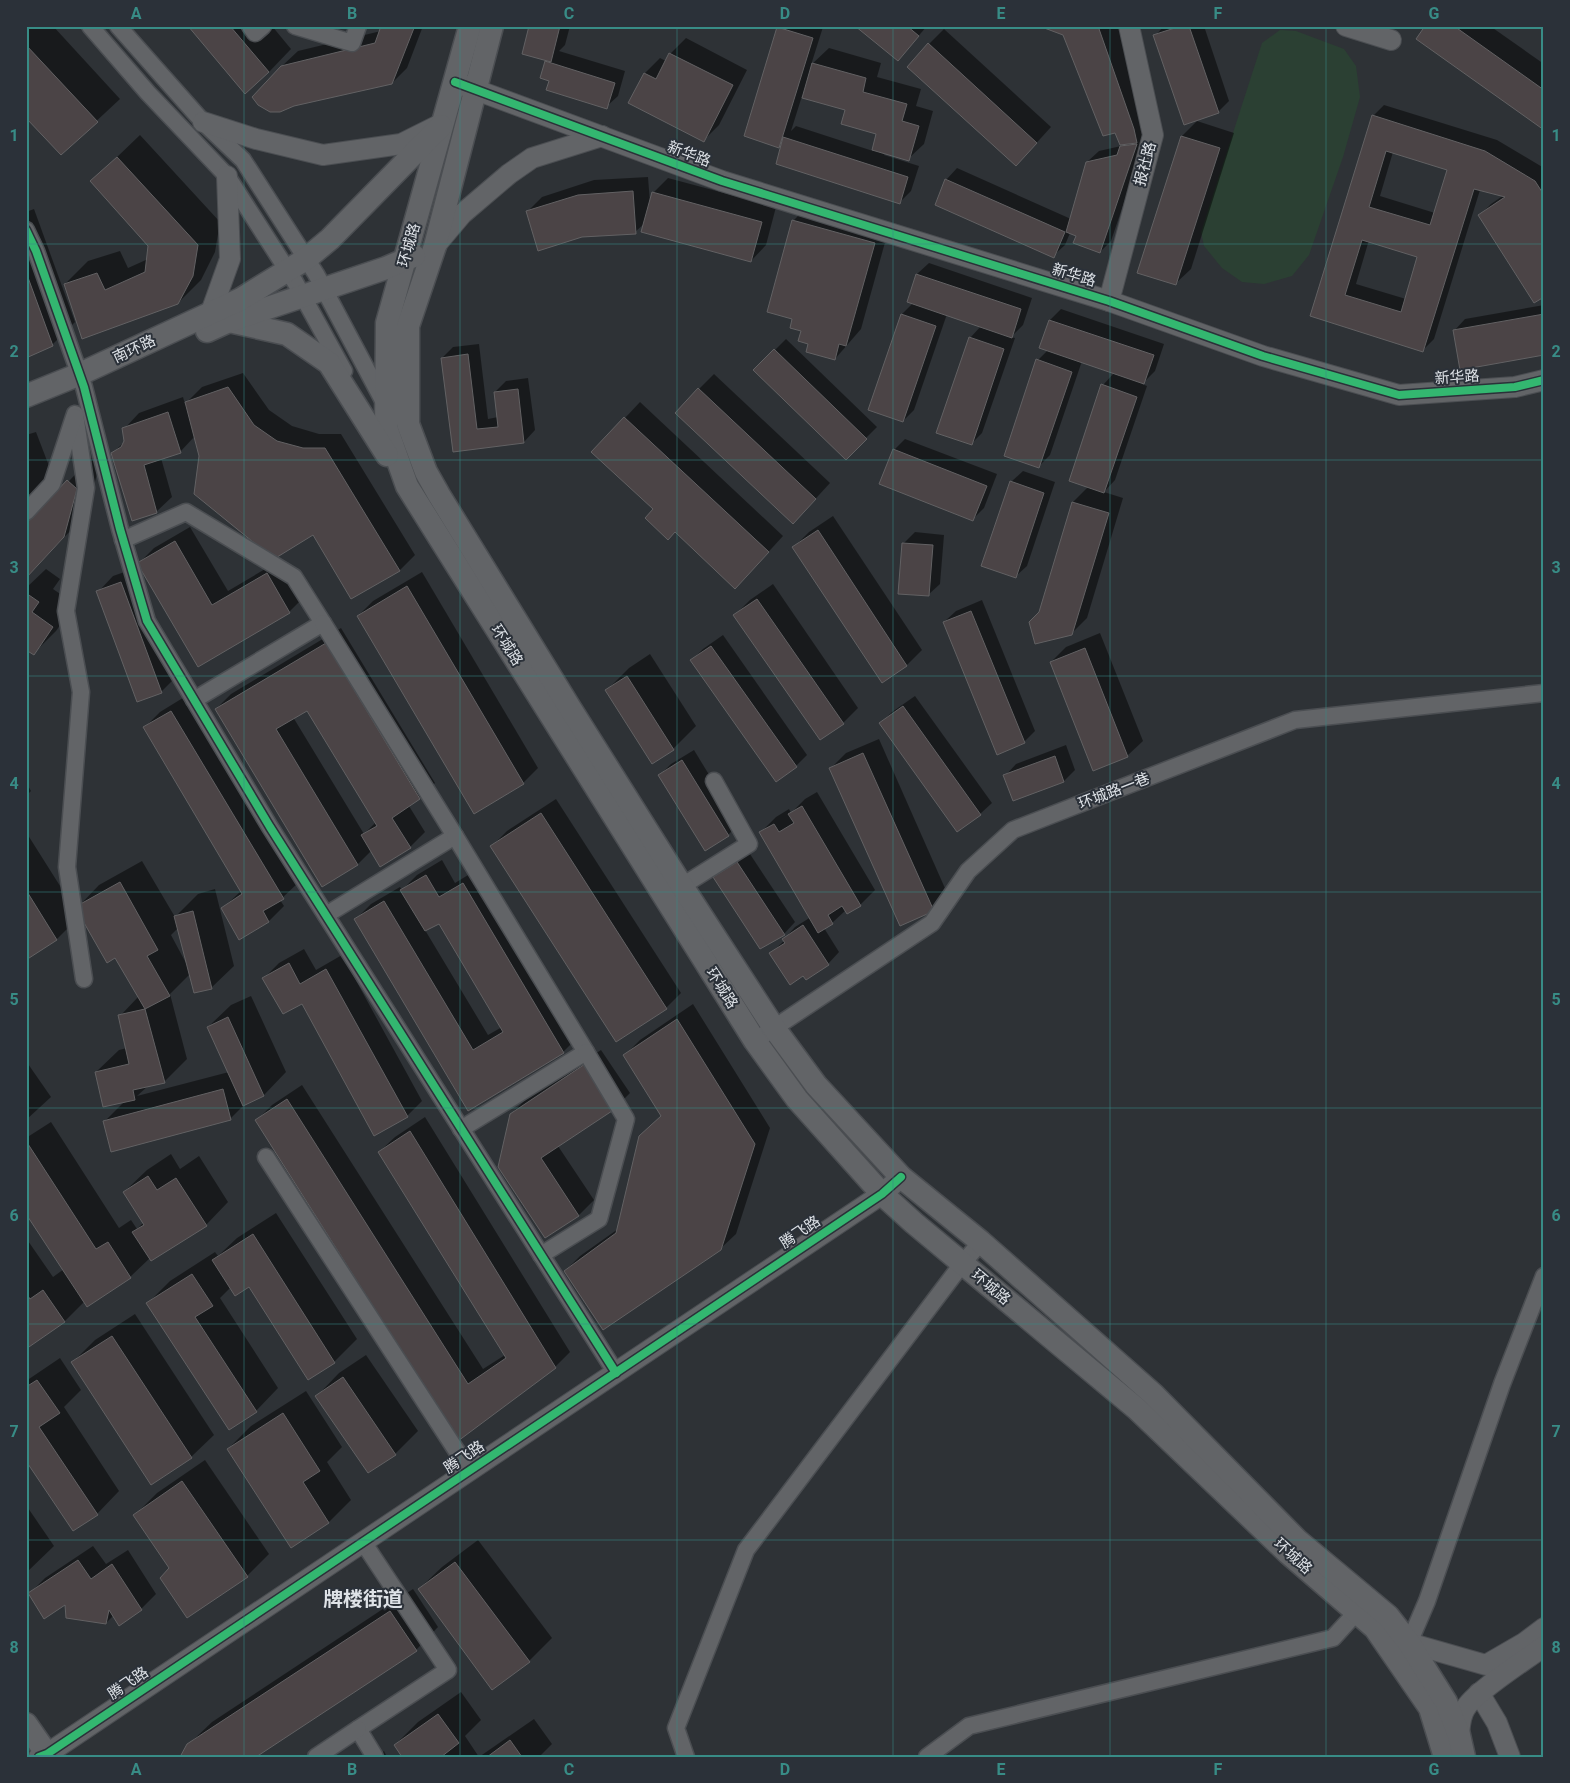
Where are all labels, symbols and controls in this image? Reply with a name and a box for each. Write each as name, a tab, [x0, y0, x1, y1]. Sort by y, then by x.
text: A	[131, 4, 142, 23]
text: B	[347, 4, 357, 23]
text: C	[564, 4, 574, 23]
text: D	[780, 4, 790, 23]
text: E	[997, 4, 1006, 23]
text: F	[1214, 4, 1223, 23]
text: G	[1429, 4, 1440, 23]
text: 1	[9, 126, 19, 145]
text: 1	[1551, 126, 1561, 145]
street label: 新华路	[665, 138, 713, 170]
street label: 报社路	[1130, 140, 1160, 188]
street label: 环城路	[394, 221, 424, 269]
street label: 新华路	[1050, 260, 1098, 290]
street label: 南环路	[110, 331, 158, 367]
text: 2	[9, 342, 19, 361]
text: 2	[1551, 342, 1561, 361]
street label: 新华路	[1434, 366, 1480, 388]
text: 3	[9, 558, 19, 577]
text: 3	[1551, 558, 1561, 577]
street label: 环城路	[487, 621, 527, 669]
street label: 环城路一巷	[1076, 769, 1152, 813]
text: 4	[9, 774, 19, 793]
text: 4	[1551, 774, 1561, 793]
street label: 环城路	[702, 964, 742, 1012]
text: 5	[9, 990, 19, 1009]
text: 5	[1551, 990, 1561, 1009]
text: 6	[9, 1206, 19, 1225]
text: 6	[1551, 1206, 1561, 1225]
street label: 腾飞路	[776, 1212, 824, 1252]
street label: 环城路	[968, 1266, 1014, 1308]
text: 7	[9, 1422, 19, 1441]
text: 7	[1551, 1422, 1561, 1441]
street label: 腾飞路	[440, 1437, 488, 1477]
street label: 环城路	[1270, 1534, 1316, 1578]
district label: 牌楼街道	[323, 1587, 403, 1611]
text: 8	[9, 1638, 19, 1657]
text: 8	[1551, 1638, 1561, 1657]
street label: 腾飞路	[104, 1663, 152, 1703]
text: A	[131, 1760, 142, 1779]
text: B	[347, 1760, 357, 1779]
text: C	[564, 1760, 574, 1779]
text: D	[780, 1760, 790, 1779]
text: E	[997, 1760, 1006, 1779]
text: F	[1214, 1760, 1223, 1779]
text: G	[1429, 1760, 1440, 1779]

